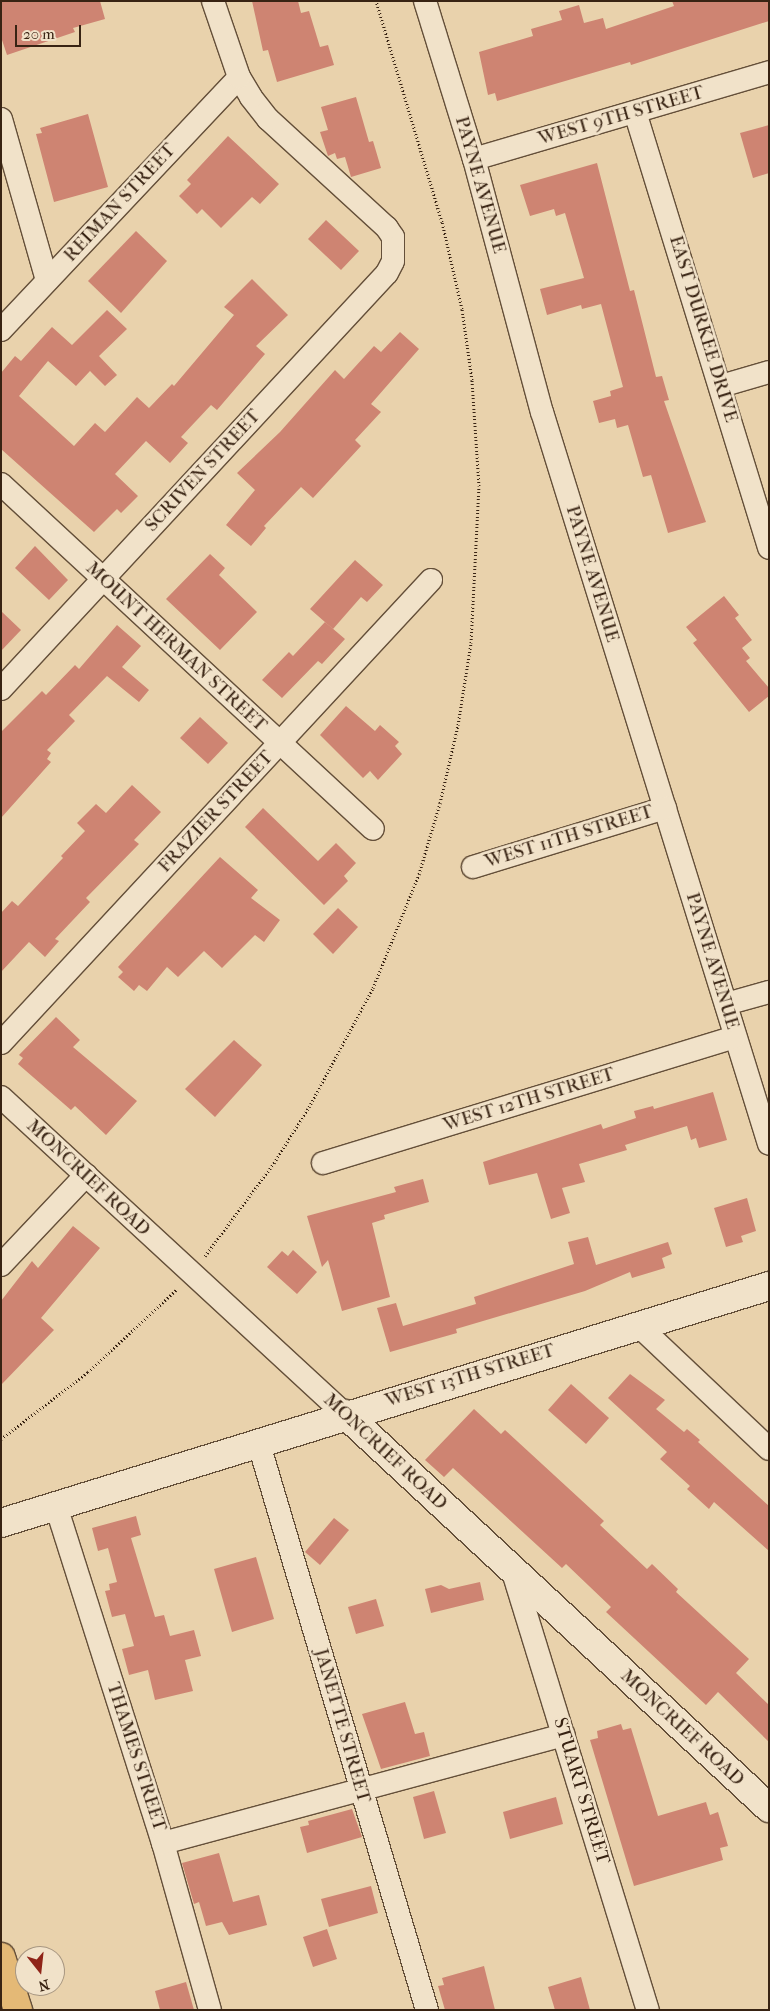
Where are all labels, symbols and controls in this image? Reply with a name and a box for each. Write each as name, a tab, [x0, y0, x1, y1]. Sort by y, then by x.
scale bar	[18, 15, 84, 47]
text: 20 m	[23, 25, 55, 43]
street label: WEST 9TH STREET	[536, 81, 706, 151]
street label: PAYNE AVENUE	[450, 114, 510, 256]
street label: REIMAN STREET	[59, 139, 181, 267]
street label: EAST DURKEE DRIVE	[664, 233, 742, 425]
street label: SCRIVEN STREET	[141, 405, 265, 537]
street label: PAYNE AVENUE	[560, 503, 624, 645]
street label: MOUNT HERMAN STREET	[81, 557, 271, 737]
street label: FRAZIER STREET	[154, 746, 278, 878]
street label: WEST 11TH STREET	[482, 801, 656, 873]
street label: PAYNE AVENUE	[680, 890, 744, 1032]
street label: WEST 12TH STREET	[441, 1063, 617, 1137]
street label: MONCRIEF ROAD	[21, 1115, 155, 1241]
street label: WEST 13TH STREET	[383, 1339, 557, 1413]
street label: MONCRIEF ROAD	[318, 1389, 452, 1515]
street label: JANETTE STREET	[309, 1646, 375, 1806]
street label: MONCRIEF ROAD	[615, 1665, 749, 1791]
street label: THAMES STREET	[101, 1680, 171, 1834]
street label: STUART STREET	[548, 1715, 614, 1867]
north arrow	[15, 1946, 65, 1996]
text: N	[37, 1975, 51, 1995]

